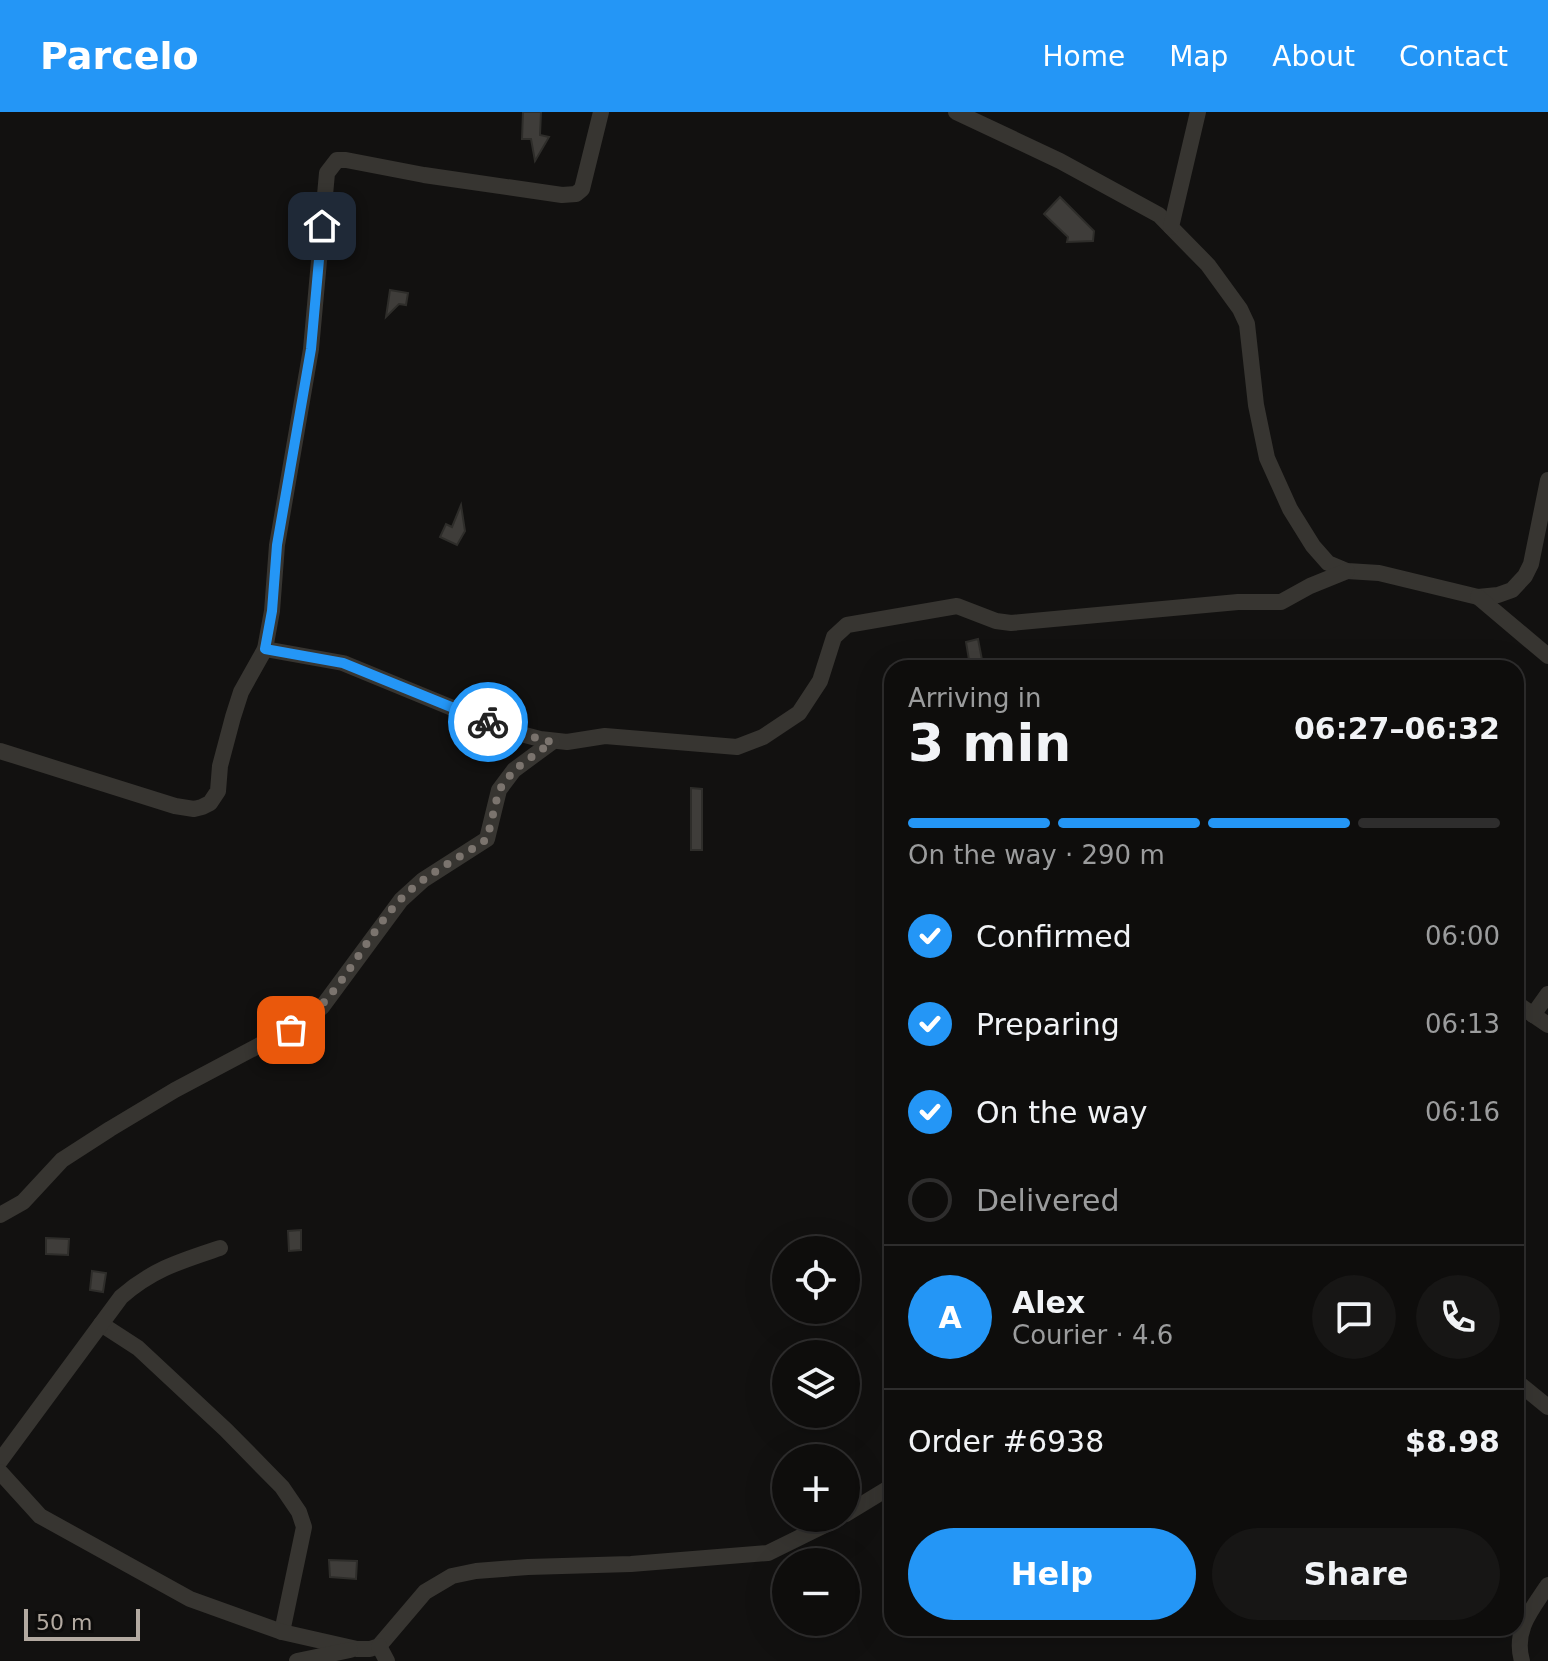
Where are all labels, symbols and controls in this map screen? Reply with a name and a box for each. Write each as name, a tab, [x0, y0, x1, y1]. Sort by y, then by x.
text: Parcelo	[40, 34, 199, 78]
text: Home	[1042, 40, 1125, 73]
text: Map	[1169, 40, 1228, 73]
text: About	[1272, 40, 1355, 73]
text: Contact	[1399, 40, 1508, 73]
pin	[288, 192, 356, 260]
icon: home	[300, 204, 344, 248]
courier	[448, 682, 528, 762]
text: Arriving in	[908, 683, 1042, 713]
icon: bike	[466, 700, 510, 744]
text: 06:27–06:32	[1294, 711, 1500, 746]
text: 3 min	[908, 713, 1071, 773]
text: On the way · 290 m	[908, 840, 1165, 870]
icon: check	[908, 914, 952, 958]
text: Confirmed	[976, 919, 1132, 954]
text: 06:00	[1425, 921, 1500, 951]
pin	[257, 996, 325, 1064]
icon: check	[908, 1002, 952, 1046]
text: Preparing	[976, 1007, 1120, 1042]
icon: bag	[269, 1008, 313, 1052]
text: 06:13	[1425, 1009, 1500, 1039]
icon: check	[908, 1090, 952, 1134]
text: On the way	[976, 1095, 1148, 1130]
text: 06:16	[1425, 1097, 1500, 1127]
text: Delivered	[976, 1183, 1120, 1218]
map controls	[772, 1236, 860, 1636]
button: locate	[772, 1236, 860, 1324]
button: chat	[1312, 1275, 1396, 1359]
button: phone	[1416, 1275, 1500, 1359]
text: Alex	[1012, 1285, 1085, 1320]
text: A	[938, 1300, 962, 1335]
text: Courier · 4.6	[1012, 1320, 1173, 1350]
button: layers	[772, 1340, 860, 1428]
text: Order #6938	[908, 1424, 1104, 1459]
text: $8.98	[1405, 1424, 1500, 1459]
button: +	[772, 1444, 860, 1532]
button: Help	[908, 1528, 1196, 1620]
button: Share	[1212, 1528, 1500, 1620]
button: −	[772, 1548, 860, 1636]
scale bar	[24, 1605, 140, 1641]
text: 50 m	[36, 1610, 92, 1635]

